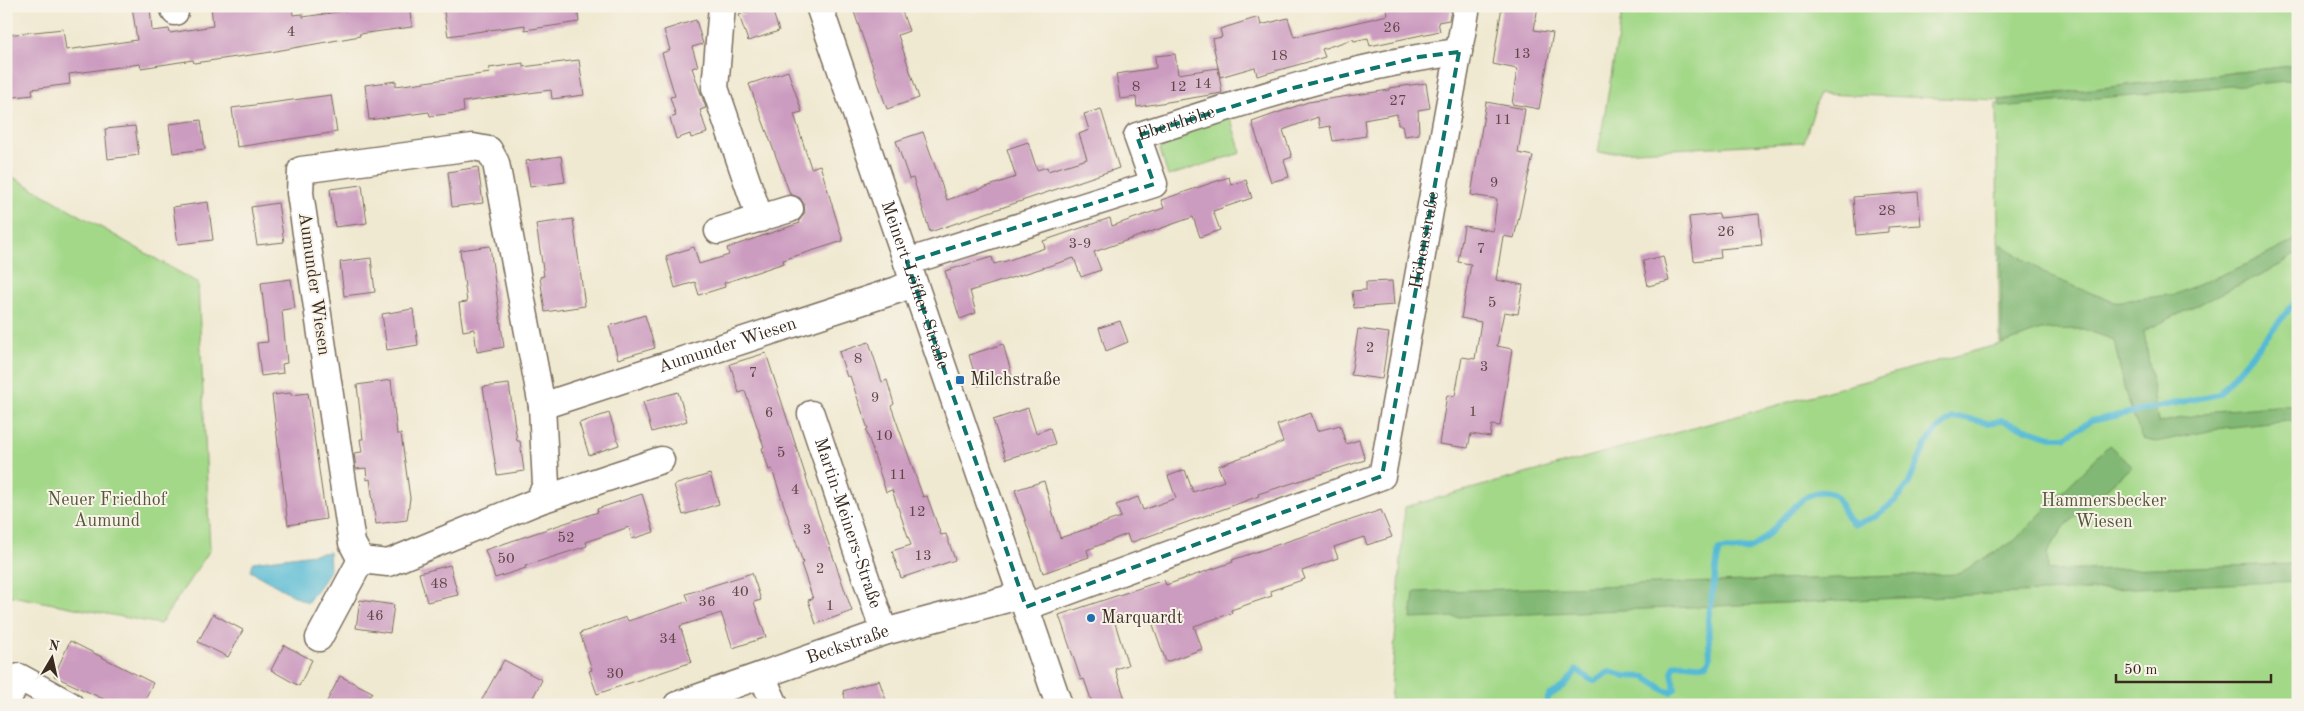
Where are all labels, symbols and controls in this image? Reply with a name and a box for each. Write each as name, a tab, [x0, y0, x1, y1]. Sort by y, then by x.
house number: 26	[1383, 21, 1401, 36]
house number: 4	[287, 25, 295, 40]
house number: 13	[1513, 47, 1531, 62]
house number: 18	[1270, 49, 1288, 64]
house number: 14	[1194, 77, 1212, 92]
house number: 8	[1132, 80, 1140, 95]
house number: 12	[1169, 80, 1187, 95]
house number: 27	[1389, 94, 1407, 109]
street label: Eberthöhe	[1135, 103, 1217, 144]
house number: 11	[1494, 113, 1512, 128]
house number: 9	[1490, 176, 1498, 191]
street label: Höhenstraße	[1407, 190, 1442, 291]
street label: Meinert-Löffler-Straße	[878, 198, 952, 372]
house number: 28	[1878, 204, 1896, 219]
street label: Aumunder Wiesen	[295, 211, 333, 357]
house number: 26	[1717, 225, 1735, 240]
house number: 3-9	[1069, 237, 1091, 252]
house number: 7	[1477, 242, 1485, 257]
house number: 5	[1488, 296, 1496, 311]
street label: Aumunder Wiesen	[656, 314, 799, 376]
house number: 2	[1366, 341, 1374, 356]
house number: 8	[854, 352, 862, 367]
house number: 3	[1480, 360, 1488, 375]
house number: 7	[749, 366, 757, 381]
place label: Milchstraße	[970, 371, 1061, 389]
marker: Milchstraße	[954, 374, 966, 386]
house number: 9	[871, 391, 879, 406]
house number: 1	[1469, 405, 1477, 420]
house number: 6	[765, 406, 773, 421]
house number: 10	[875, 429, 893, 444]
street label: Martin-Meiners-Straße	[811, 435, 884, 611]
house number: 5	[777, 446, 785, 461]
house number: 11	[889, 468, 907, 483]
house number: 4	[791, 483, 799, 498]
park label: Neuer Friedhof Aumund	[47, 491, 168, 530]
park label: Hammersbecker Wiesen	[2041, 492, 2167, 531]
house number: 12	[908, 505, 926, 520]
house number: 3	[803, 523, 811, 538]
house number: 52	[557, 531, 575, 546]
house number: 13	[914, 549, 932, 564]
house number: 50	[497, 552, 515, 567]
house number: 2	[816, 562, 824, 577]
house number: 48	[430, 577, 448, 592]
house number: 40	[731, 585, 749, 600]
house number: 36	[698, 595, 716, 610]
house number: 1	[826, 599, 834, 614]
house number: 46	[366, 609, 384, 624]
place label: Marquardt	[1101, 609, 1183, 627]
marker: Marquardt	[1085, 612, 1097, 624]
street label: Beckstraße	[804, 622, 891, 668]
house number: 34	[659, 632, 677, 647]
north arrow	[28, 634, 78, 684]
text: N	[47, 638, 61, 654]
scale bar	[2116, 651, 2272, 683]
text: 50 m	[2124, 663, 2158, 678]
house number: 30	[606, 667, 624, 682]

